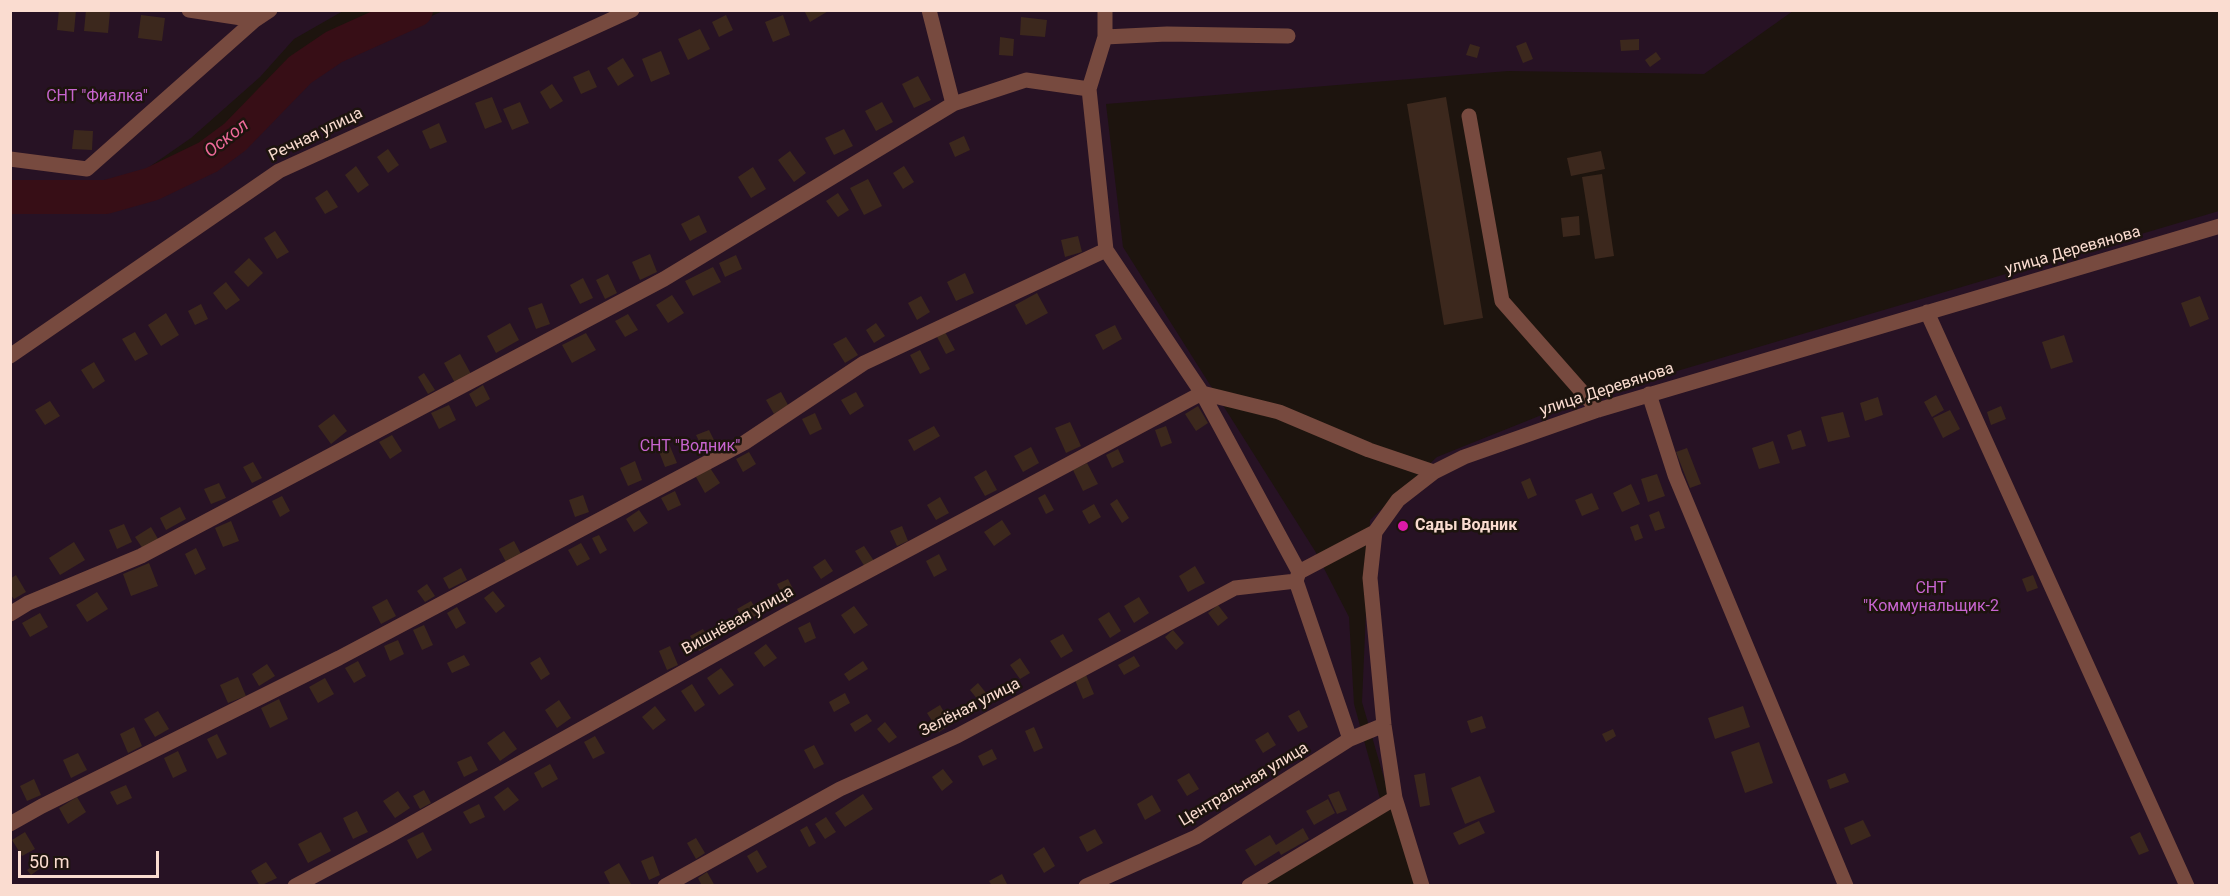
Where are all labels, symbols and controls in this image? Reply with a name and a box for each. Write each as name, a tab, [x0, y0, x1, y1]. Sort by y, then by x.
park label: СНТ "Фиалка"	[46, 87, 148, 107]
street label: Речная улица	[266, 104, 366, 166]
water label: Оскол	[201, 115, 253, 163]
street label: улица Деревянова	[2003, 222, 2143, 280]
street label: улица Деревянова	[1537, 359, 1677, 421]
park label: СНТ "Водник"	[640, 437, 740, 457]
place label: Сады Водник	[1415, 516, 1517, 536]
marker: Сады Водник	[1396, 519, 1410, 533]
park label: СНТ "Коммунальщик-2	[1863, 579, 1999, 617]
street label: Вишнёвая улица	[679, 582, 797, 660]
street label: Зелёная улица	[916, 674, 1024, 742]
street label: Центральная улица	[1176, 739, 1312, 831]
scale bar	[21, 839, 162, 877]
text: 50 m	[29, 851, 69, 872]

